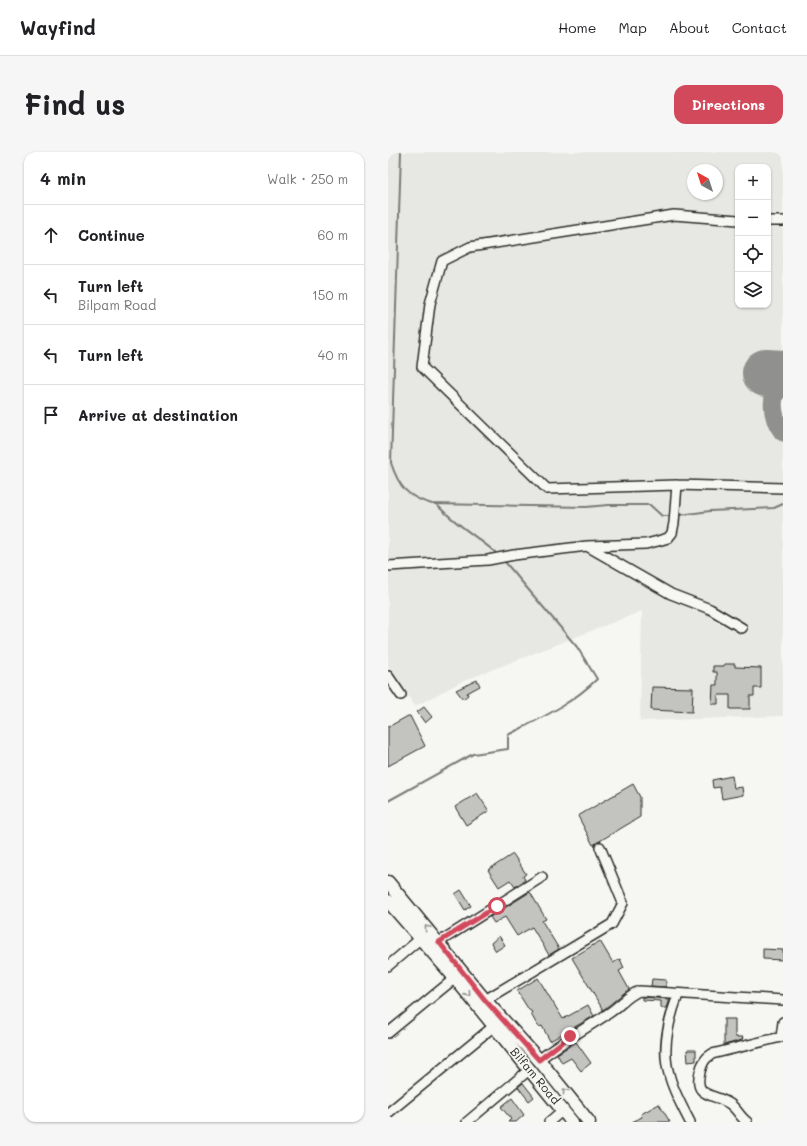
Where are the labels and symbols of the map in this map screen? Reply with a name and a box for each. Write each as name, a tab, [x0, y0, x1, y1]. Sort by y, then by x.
north arrow	[687, 164, 723, 200]
route start	[488, 897, 506, 915]
one-way arrow	[424, 925, 431, 932]
one-way arrow	[464, 990, 471, 997]
route end	[561, 1027, 579, 1045]
street label: Bilfam Road	[507, 1044, 565, 1107]
one-way arrow	[562, 1089, 569, 1096]

